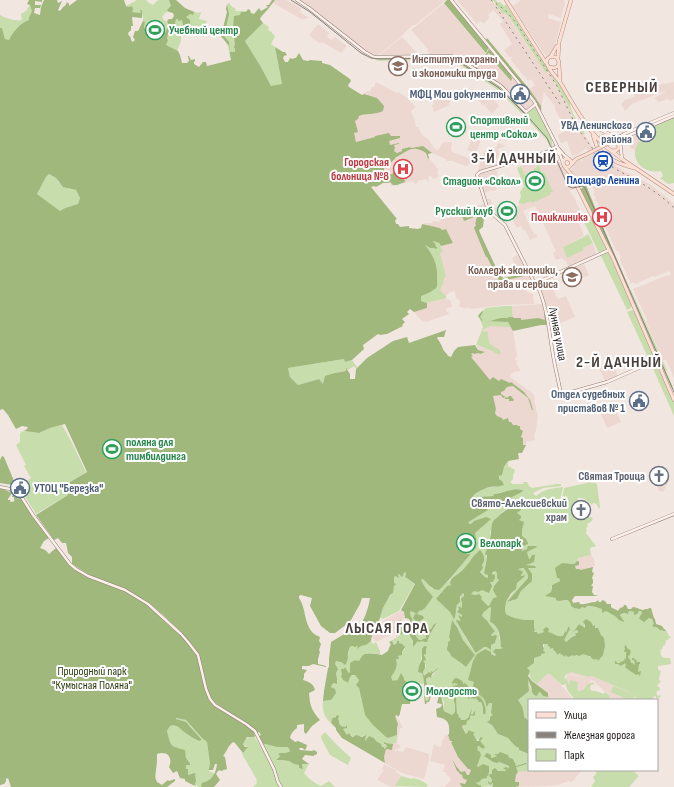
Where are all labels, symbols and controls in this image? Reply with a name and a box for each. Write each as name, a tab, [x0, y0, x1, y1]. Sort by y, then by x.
sports icon: Учебный центр	[144, 19, 166, 41]
place label: Учебный центр	[169, 23, 238, 38]
place label: Институт охраны и экономики труда	[412, 52, 497, 81]
school or university icon: Институт охраны и экономики труда	[387, 55, 409, 77]
district label: СЕВЕРНЫЙ	[586, 78, 658, 97]
public building icon: МФЦ Мои документы	[509, 83, 531, 105]
place label: МФЦ Мои документы	[410, 87, 506, 102]
place label: Спортивный центр «Сокол»	[470, 113, 537, 142]
sports icon: Спортивный центр «Сокол»	[445, 116, 467, 138]
place label: УВД Ленинского района	[561, 118, 632, 147]
public building icon: УВД Ленинского района	[635, 121, 657, 143]
district label: 3-Й ДАЧНЫЙ	[471, 149, 557, 168]
station icon: Площадь Ленина	[592, 150, 614, 172]
place label: Городская больница №8	[331, 155, 389, 184]
hospital icon: Городская больница №8	[392, 158, 414, 180]
sports icon: Стадион «Сокол»	[524, 170, 546, 192]
place label: Площадь Ленина	[567, 173, 640, 188]
place label: Стадион «Сокол»	[443, 174, 521, 189]
sports icon: Русский клуб	[496, 200, 518, 222]
place label: Русский клуб	[435, 204, 493, 219]
hospital icon: Поликлиника	[591, 206, 613, 228]
place label: Поликлиника	[531, 210, 588, 225]
place label: Колледж экономики, права и сервиса	[468, 263, 558, 292]
school or university icon: Колледж экономики, права и сервиса	[561, 266, 583, 288]
street label: Лунная улица	[545, 305, 570, 362]
district label: 2-Й ДАЧНЫЙ	[576, 353, 662, 372]
place label: Отдел судебных приставов № 1	[551, 387, 625, 416]
public building icon: Отдел судебных приставов № 1	[628, 390, 650, 412]
place label: поляна для тимбилдинга	[126, 435, 186, 464]
sports icon: поляна для тимбилдинга	[101, 438, 123, 460]
church icon: Святая Троица	[648, 465, 670, 487]
place label: Святая Троица	[578, 469, 645, 484]
public building icon: УТОЦ "Березка"	[9, 477, 31, 499]
place label: УТОЦ "Березка"	[34, 481, 103, 496]
place label: Свято-Алексиевский храм	[471, 496, 567, 525]
church icon: Свято-Алексиевский храм	[570, 499, 592, 521]
sports icon: Велопарк	[455, 532, 477, 554]
place label: Велопарк	[480, 536, 522, 551]
district label: ЛЫСАЯ ГОРА	[344, 619, 429, 638]
park label: Природный парк "Кумысная Поляна"	[52, 664, 132, 693]
sports icon: Молодость	[401, 680, 423, 702]
place label: Молодость	[426, 684, 477, 699]
legend	[528, 699, 658, 771]
text: Улица	[564, 708, 588, 723]
text: Железная дорога	[564, 728, 636, 743]
text: Парк	[564, 748, 585, 763]

